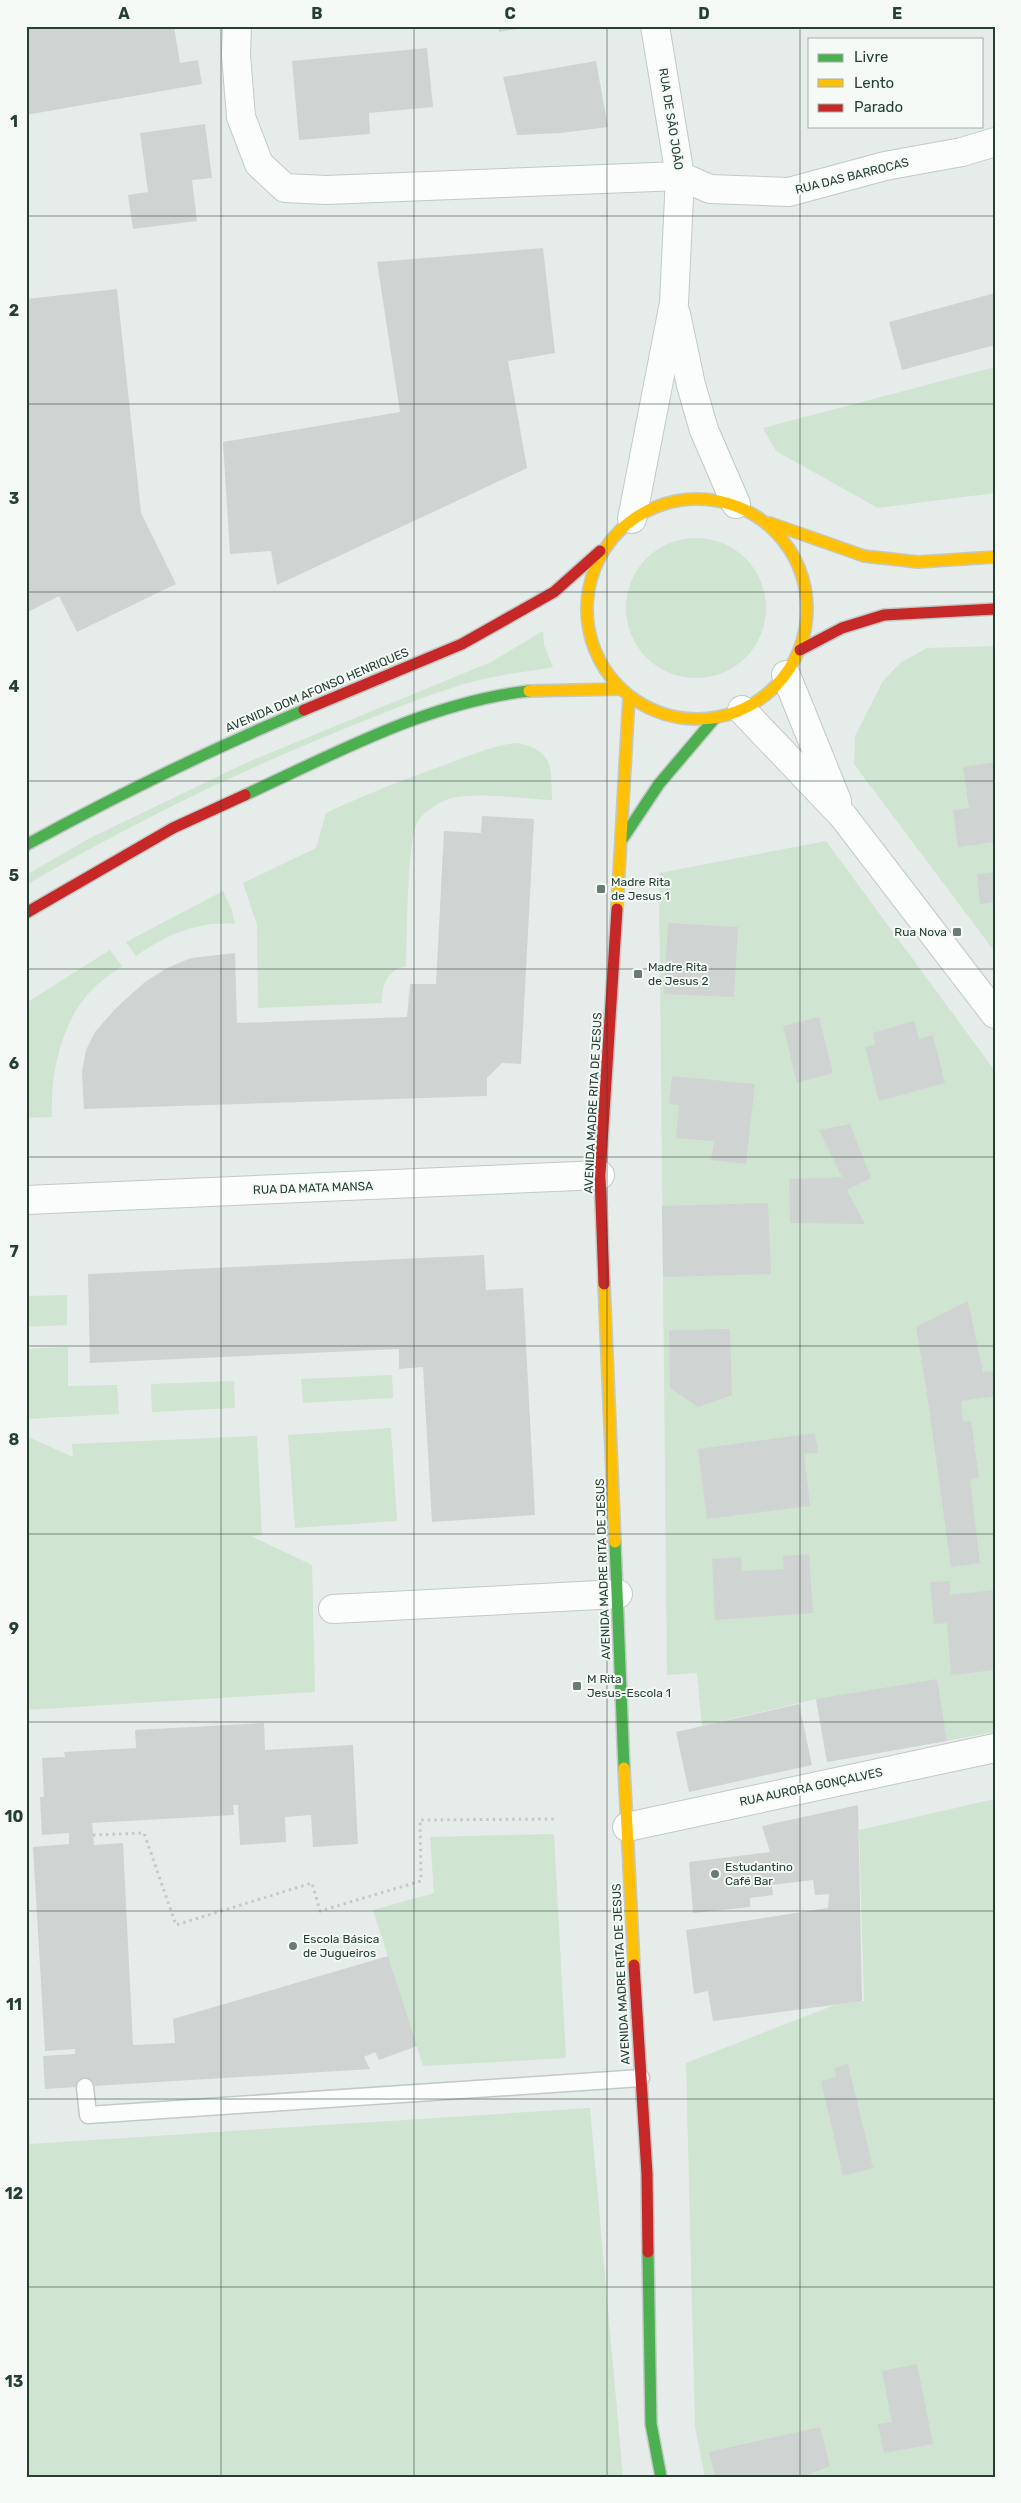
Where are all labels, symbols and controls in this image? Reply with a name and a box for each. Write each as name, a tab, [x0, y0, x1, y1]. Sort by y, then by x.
text: A	[118, 4, 130, 23]
text: B	[311, 4, 323, 23]
text: C	[504, 4, 516, 23]
text: D	[698, 4, 710, 23]
text: E	[892, 4, 902, 23]
legend	[808, 38, 984, 128]
text: Livre	[854, 48, 888, 66]
street label: RUA DE SÃO JOÃO	[656, 67, 686, 171]
text: Lento	[854, 74, 894, 92]
text: Parado	[854, 98, 903, 116]
text: 1	[10, 112, 18, 131]
street label: RUA DAS BARROCAS	[794, 155, 910, 197]
text: 2	[9, 301, 19, 320]
text: 3	[9, 489, 19, 508]
street label: AVENIDA DOM AFONSO HENRIQUES	[223, 645, 411, 735]
text: 4	[9, 677, 20, 696]
text: 5	[9, 866, 19, 885]
place label: Madre Rita de Jesus 1	[611, 875, 670, 903]
marker: Madre Rita de Jesus 1	[595, 883, 607, 895]
place label: Rua Nova	[894, 925, 947, 939]
marker: Rua Nova	[951, 926, 963, 938]
place label: Madre Rita de Jesus 2	[648, 960, 709, 988]
marker: Madre Rita de Jesus 2	[632, 968, 644, 980]
street label: AVENIDA MADRE RITA DE JESUS	[581, 1012, 605, 1194]
text: 6	[9, 1054, 19, 1073]
street label: RUA DA MATA MANSA	[253, 1179, 373, 1197]
text: 7	[9, 1242, 19, 1261]
text: 8	[9, 1430, 20, 1449]
street label: AVENIDA MADRE RITA DE JESUS	[593, 1478, 613, 1660]
text: 9	[9, 1619, 19, 1638]
place label: M Rita Jesus-Escola 1	[587, 1672, 671, 1700]
marker: M Rita Jesus-Escola 1	[571, 1680, 583, 1692]
street label: RUA AURORA GONÇALVES	[738, 1765, 884, 1809]
text: 10	[5, 1807, 24, 1826]
place label: Estudantino Café Bar	[725, 1860, 793, 1888]
marker: Estudantino Café Bar	[709, 1868, 721, 1880]
street label: AVENIDA MADRE RITA DE JESUS	[609, 1883, 633, 2065]
place label: Escola Básica de Jugueiros	[303, 1932, 379, 1960]
marker: Escola Básica de Jugueiros	[287, 1940, 299, 1952]
text: 11	[6, 1995, 22, 2014]
text: 12	[5, 2184, 23, 2203]
text: 13	[5, 2372, 23, 2391]

